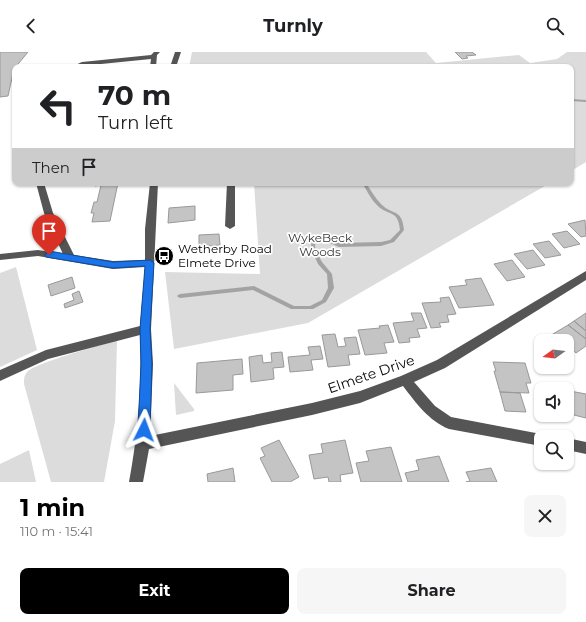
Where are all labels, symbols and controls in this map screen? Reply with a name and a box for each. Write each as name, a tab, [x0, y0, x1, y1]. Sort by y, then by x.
icon: back	[20, 15, 42, 37]
text: Turnly	[263, 15, 323, 37]
icon: search	[544, 15, 566, 37]
text: 70 m	[98, 78, 171, 112]
icon: left	[32, 80, 84, 132]
text: Turn left	[98, 112, 173, 134]
icon: arrive	[78, 156, 100, 178]
text: Then	[32, 158, 70, 177]
pin	[32, 214, 66, 255]
icon: arrive	[38, 220, 60, 242]
park label: WykeBeck Woods	[288, 230, 353, 259]
place label: Wetherby Road Elmete Drive	[178, 241, 272, 270]
bus stop icon: Wetherby Road Elmete Drive	[153, 245, 175, 267]
north arrow	[534, 334, 574, 374]
map controls	[534, 334, 574, 470]
street label: Elmete Drive	[325, 351, 417, 397]
button: sound	[534, 382, 574, 422]
position arrow	[123, 409, 165, 451]
button: search	[534, 430, 574, 470]
text: 1 min	[20, 493, 85, 522]
button: close	[524, 495, 566, 537]
text: 110 m · 15:41	[20, 523, 93, 539]
button: Exit	[20, 568, 289, 614]
button: Share	[297, 568, 566, 614]

